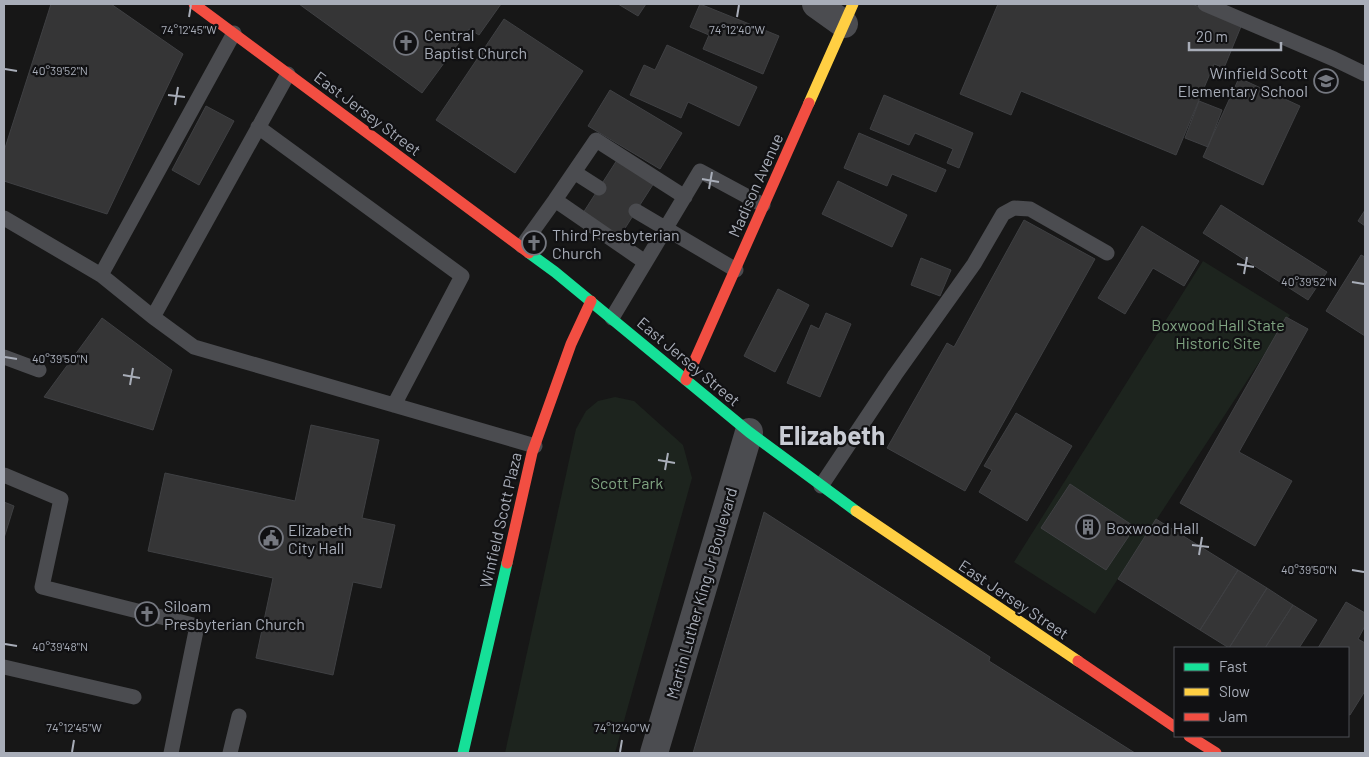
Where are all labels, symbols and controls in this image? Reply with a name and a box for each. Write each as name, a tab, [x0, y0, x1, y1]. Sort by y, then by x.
scale bar	[1189, 20, 1282, 52]
text: 74°12'45"W	[161, 22, 217, 36]
text: 74°12'40"W	[709, 22, 765, 36]
place label: Central Baptist Church	[424, 25, 527, 62]
text: 20 m	[1196, 27, 1228, 45]
church icon: Central Baptist Church	[393, 30, 419, 56]
text: 40°39'52"N	[32, 63, 88, 77]
place label: Winfield Scott Elementary School	[1178, 63, 1308, 100]
street label: East Jersey Street	[311, 67, 425, 159]
school or university icon: Winfield Scott Elementary School	[1313, 68, 1339, 94]
street label: Madison Avenue	[724, 130, 786, 240]
place label: Third Presbyterian Church	[552, 225, 680, 262]
church icon: Third Presbyterian Church	[521, 230, 547, 256]
text: 40°39'52"N	[1281, 274, 1337, 288]
street label: East Jersey Street	[634, 312, 744, 410]
park label: Boxwood Hall State Historic Site	[1151, 315, 1285, 352]
text: 40°39'50"N	[32, 351, 88, 365]
district label: Elizabeth	[779, 419, 885, 450]
street label: Winfield Scott Plaza	[475, 450, 525, 590]
park label: Scott Park	[591, 473, 663, 492]
street label: Martin Luther King Jr Boulevard	[662, 485, 740, 701]
building icon: Boxwood Hall	[1075, 514, 1101, 540]
place label: Boxwood Hall	[1106, 518, 1199, 537]
place label: Elizabeth City Hall	[288, 520, 352, 557]
public building icon: Elizabeth City Hall	[258, 525, 284, 551]
street label: East Jersey Street	[955, 555, 1073, 643]
text: 40°39'50"N	[1281, 562, 1337, 576]
place label: Siloam Presbyterian Church	[164, 596, 305, 633]
church icon: Siloam Presbyterian Church	[134, 601, 160, 627]
text: 40°39'48"N	[32, 639, 88, 653]
legend	[1174, 647, 1349, 737]
text: Fast	[1219, 657, 1247, 675]
text: Slow	[1219, 682, 1250, 700]
text: Jam	[1219, 707, 1248, 725]
text: 74°12'45"W	[46, 720, 102, 734]
text: 74°12'40"W	[594, 720, 650, 734]

